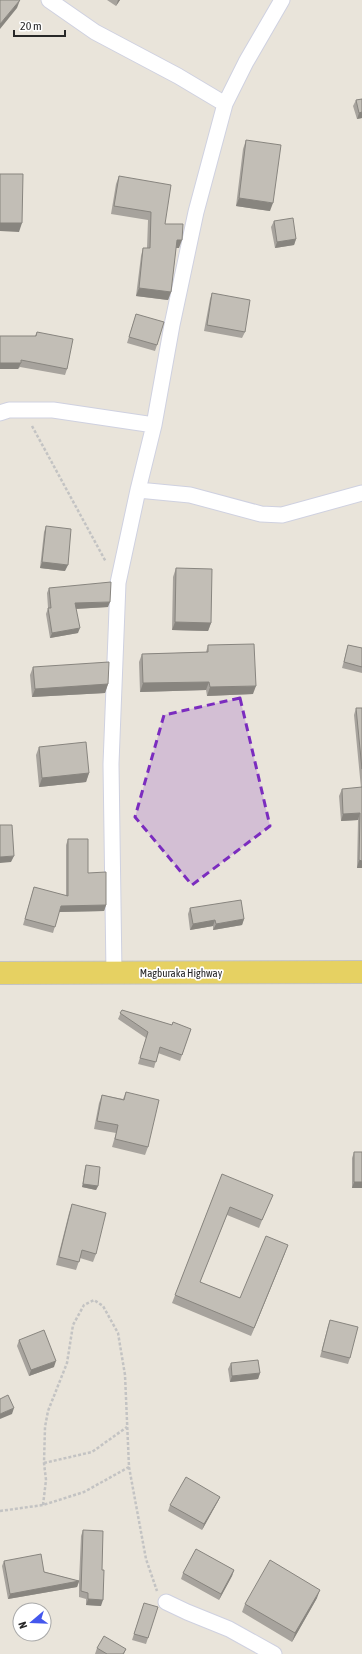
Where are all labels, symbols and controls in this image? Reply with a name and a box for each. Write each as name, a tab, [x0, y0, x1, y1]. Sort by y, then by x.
scale bar	[14, 12, 65, 38]
text: 20 m	[20, 19, 42, 33]
street label: Magburaka Highway	[140, 967, 223, 979]
north arrow	[12, 1602, 52, 1642]
text: N	[16, 1620, 29, 1630]

